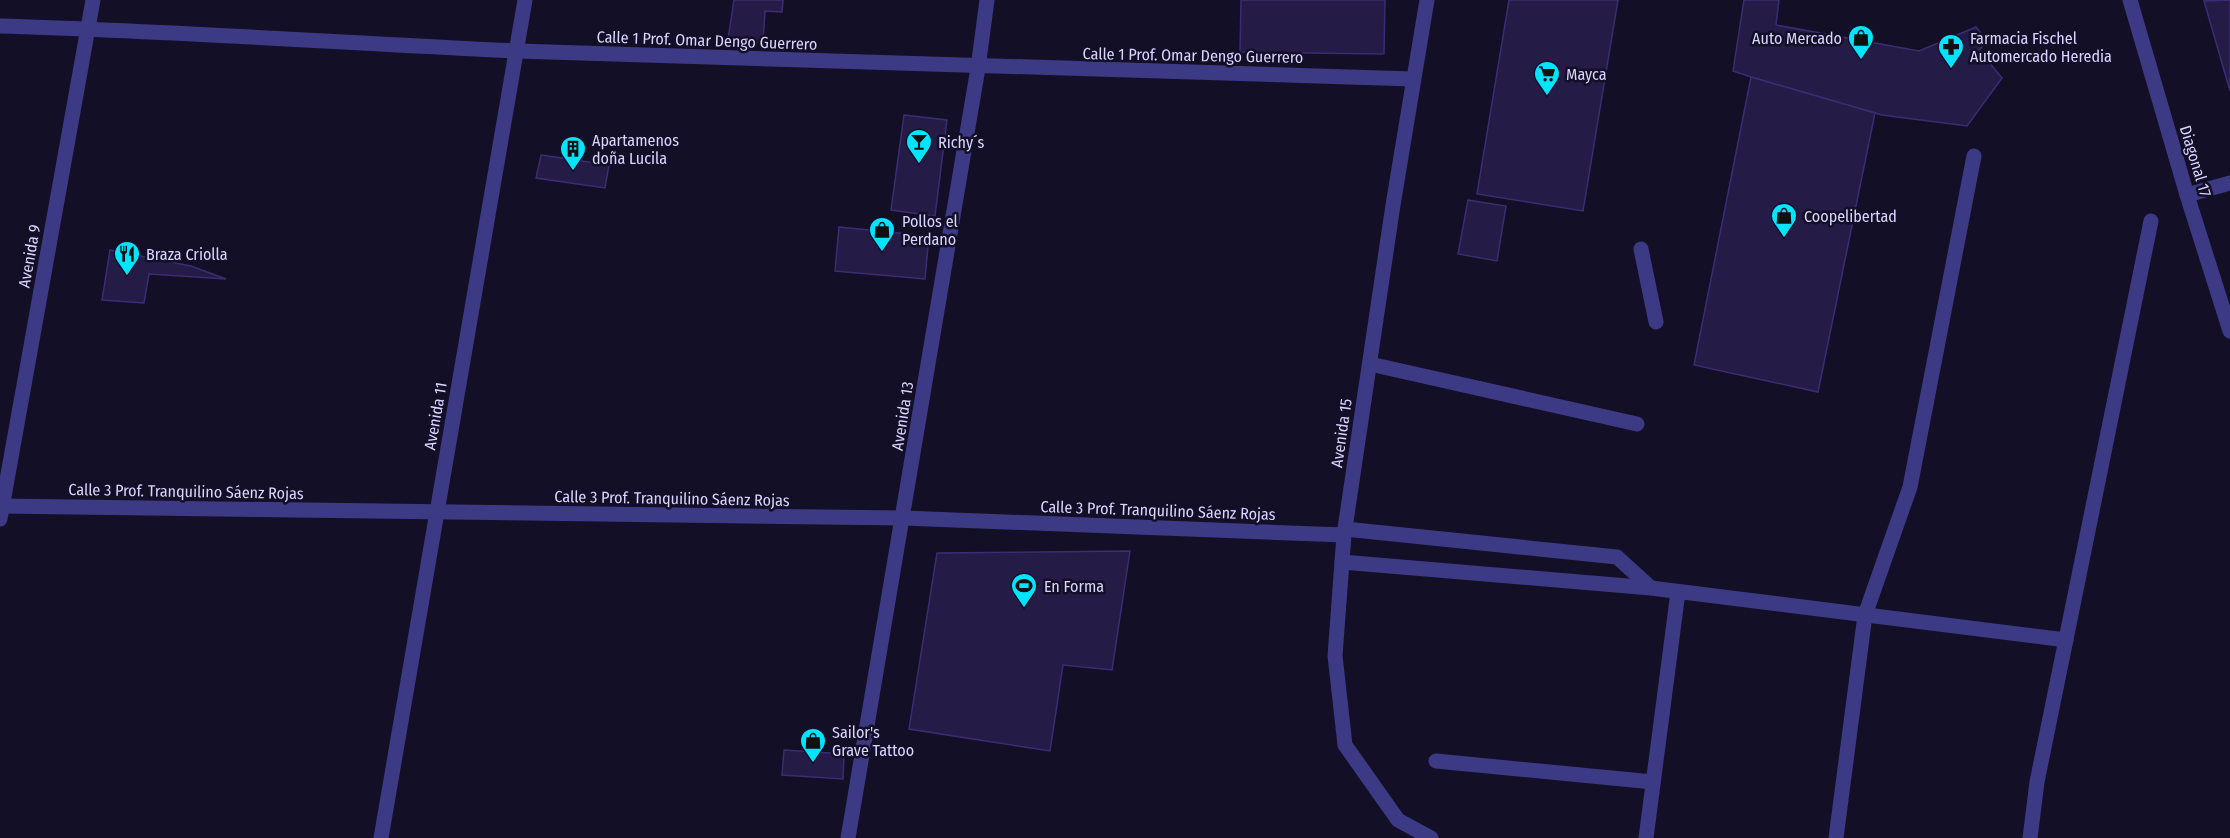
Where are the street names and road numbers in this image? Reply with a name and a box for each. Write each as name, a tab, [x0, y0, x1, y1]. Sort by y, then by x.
street label: Calle 1 Prof. Omar Dengo Guerrero	[596, 27, 818, 54]
street label: Calle 1 Prof. Omar Dengo Guerrero	[1082, 44, 1304, 67]
street label: Diagonal 17	[2176, 123, 2216, 200]
street label: Avenida 9	[15, 223, 44, 289]
street label: Avenida 13	[888, 380, 917, 452]
street label: Avenida 11	[420, 381, 451, 451]
street label: Avenida 15	[1327, 397, 1356, 469]
street label: Calle 3 Prof. Tranquilino Sáenz Rojas	[68, 480, 304, 503]
street label: Calle 3 Prof. Tranquilino Sáenz Rojas	[554, 487, 790, 510]
street label: Calle 3 Prof. Tranquilino Sáenz Rojas	[1040, 497, 1276, 524]

